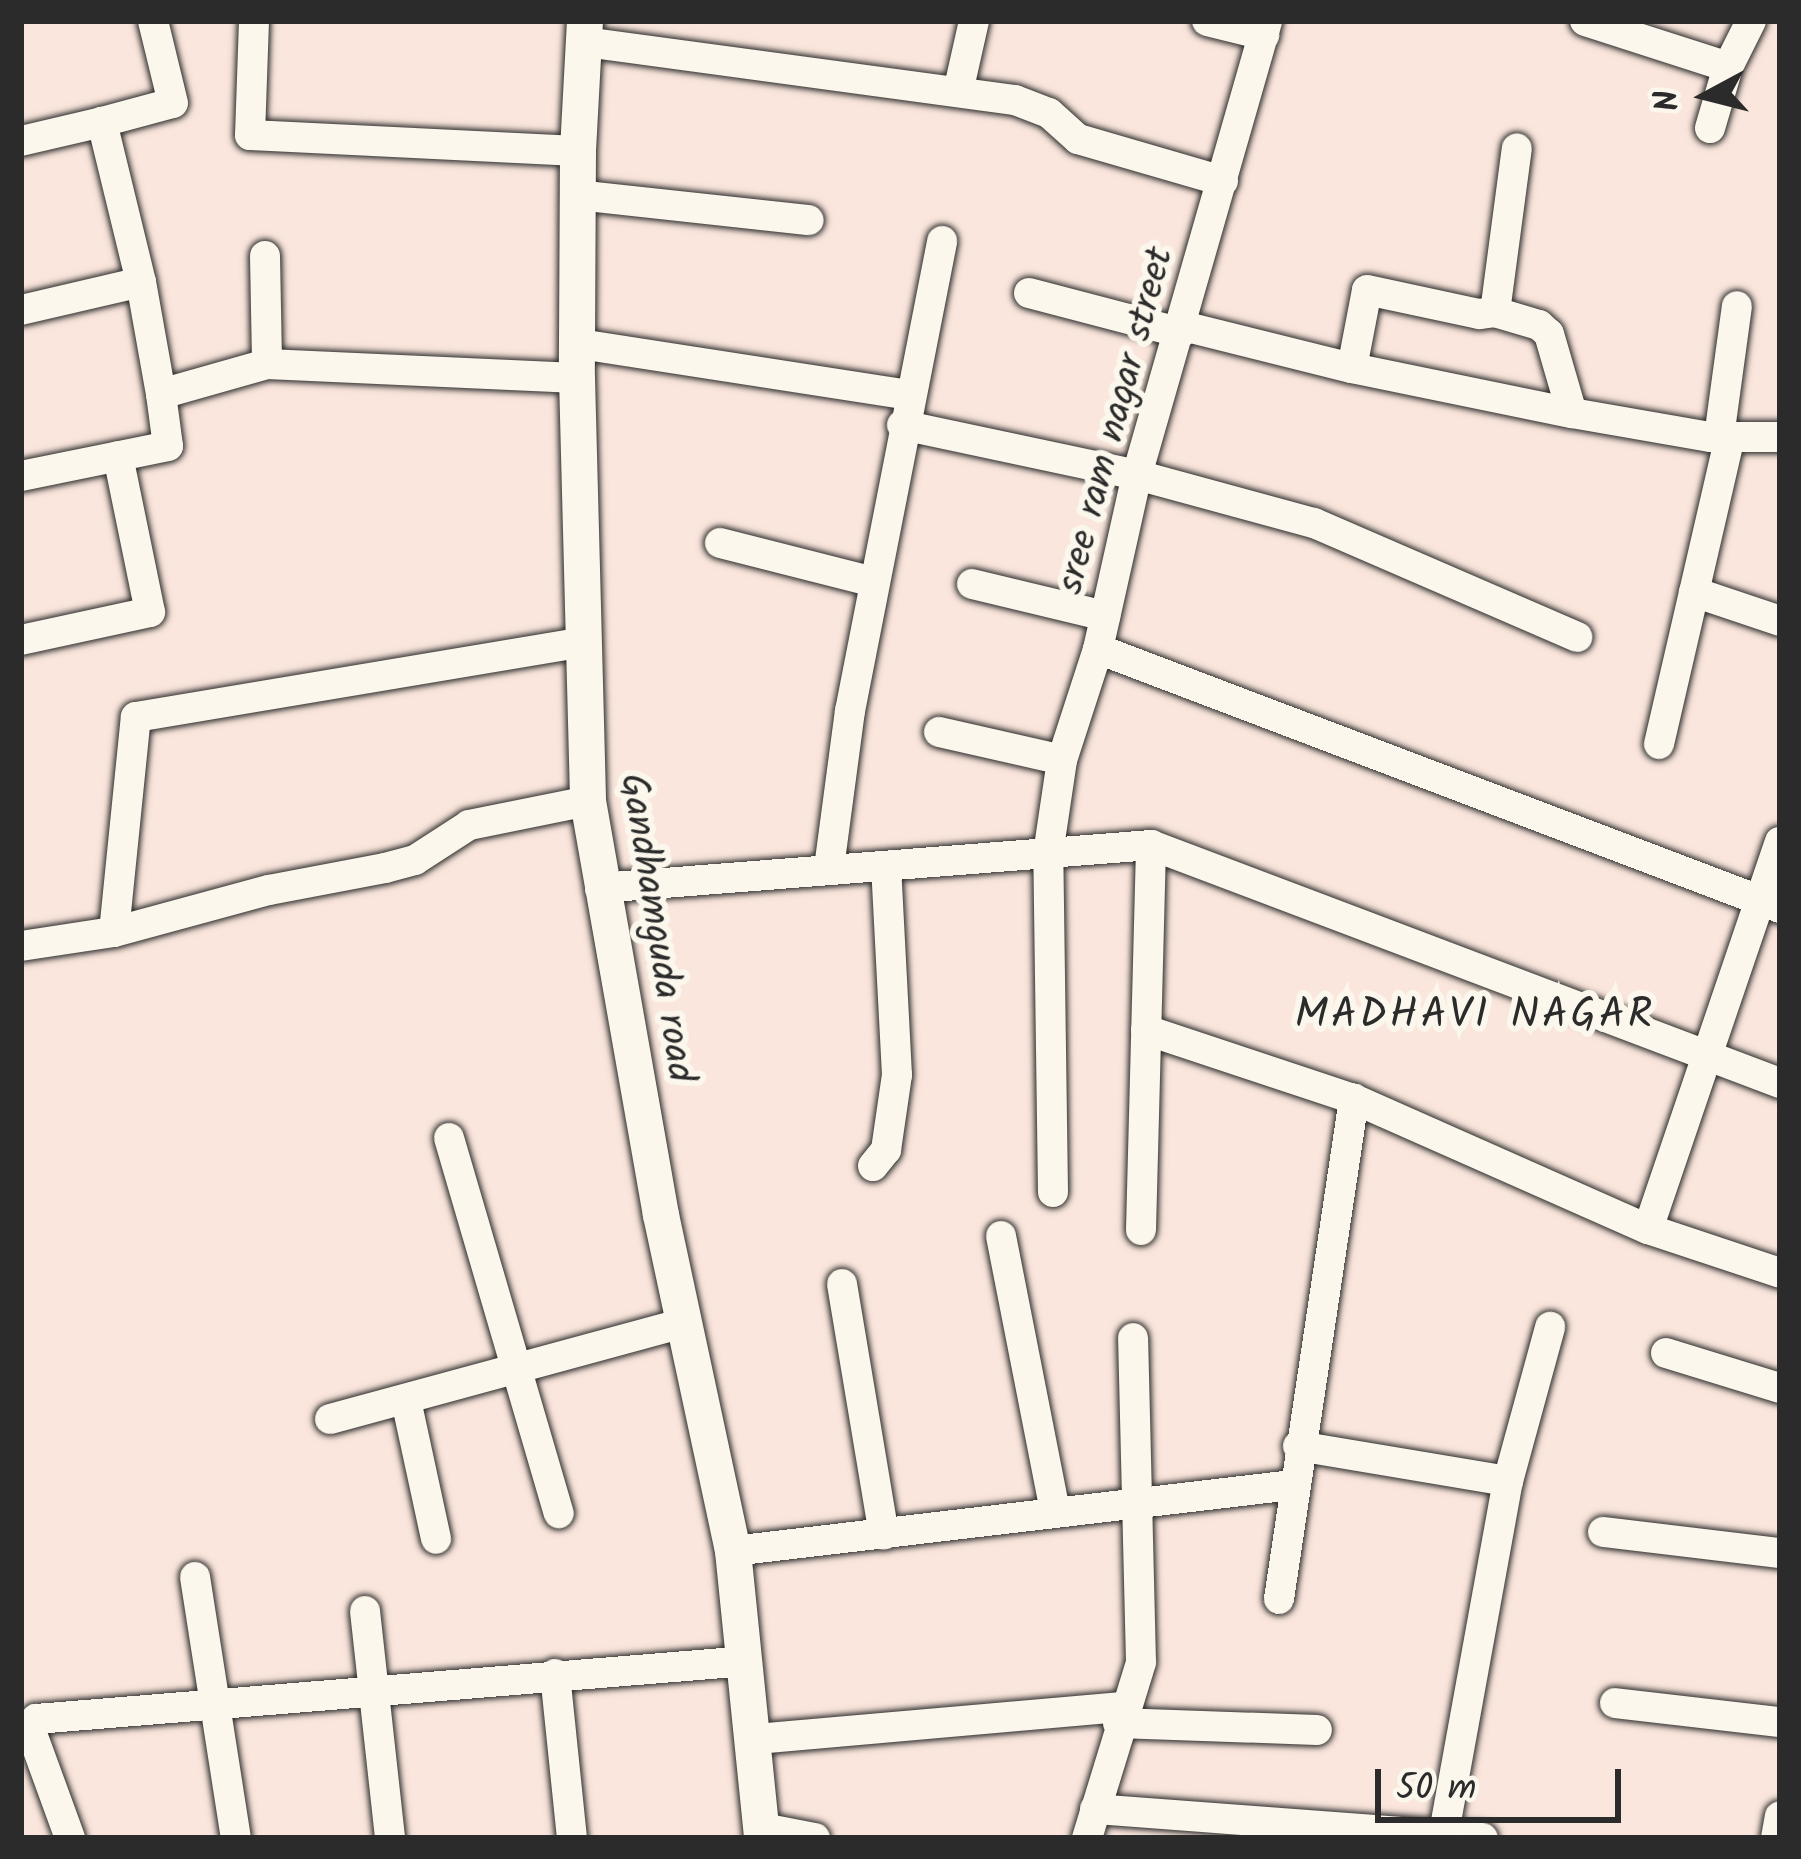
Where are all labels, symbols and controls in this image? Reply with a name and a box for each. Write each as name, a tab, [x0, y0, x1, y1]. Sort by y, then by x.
north arrow	[1645, 36, 1765, 156]
text: N	[1641, 87, 1696, 114]
street label: sree ram nagar street	[1048, 242, 1186, 600]
street label: Gandhamguda road	[608, 770, 702, 1086]
district label: MADHAVI NAGAR	[1295, 991, 1655, 1041]
scale bar	[1381, 1745, 1627, 1819]
text: 50 m	[1396, 1761, 1476, 1818]

